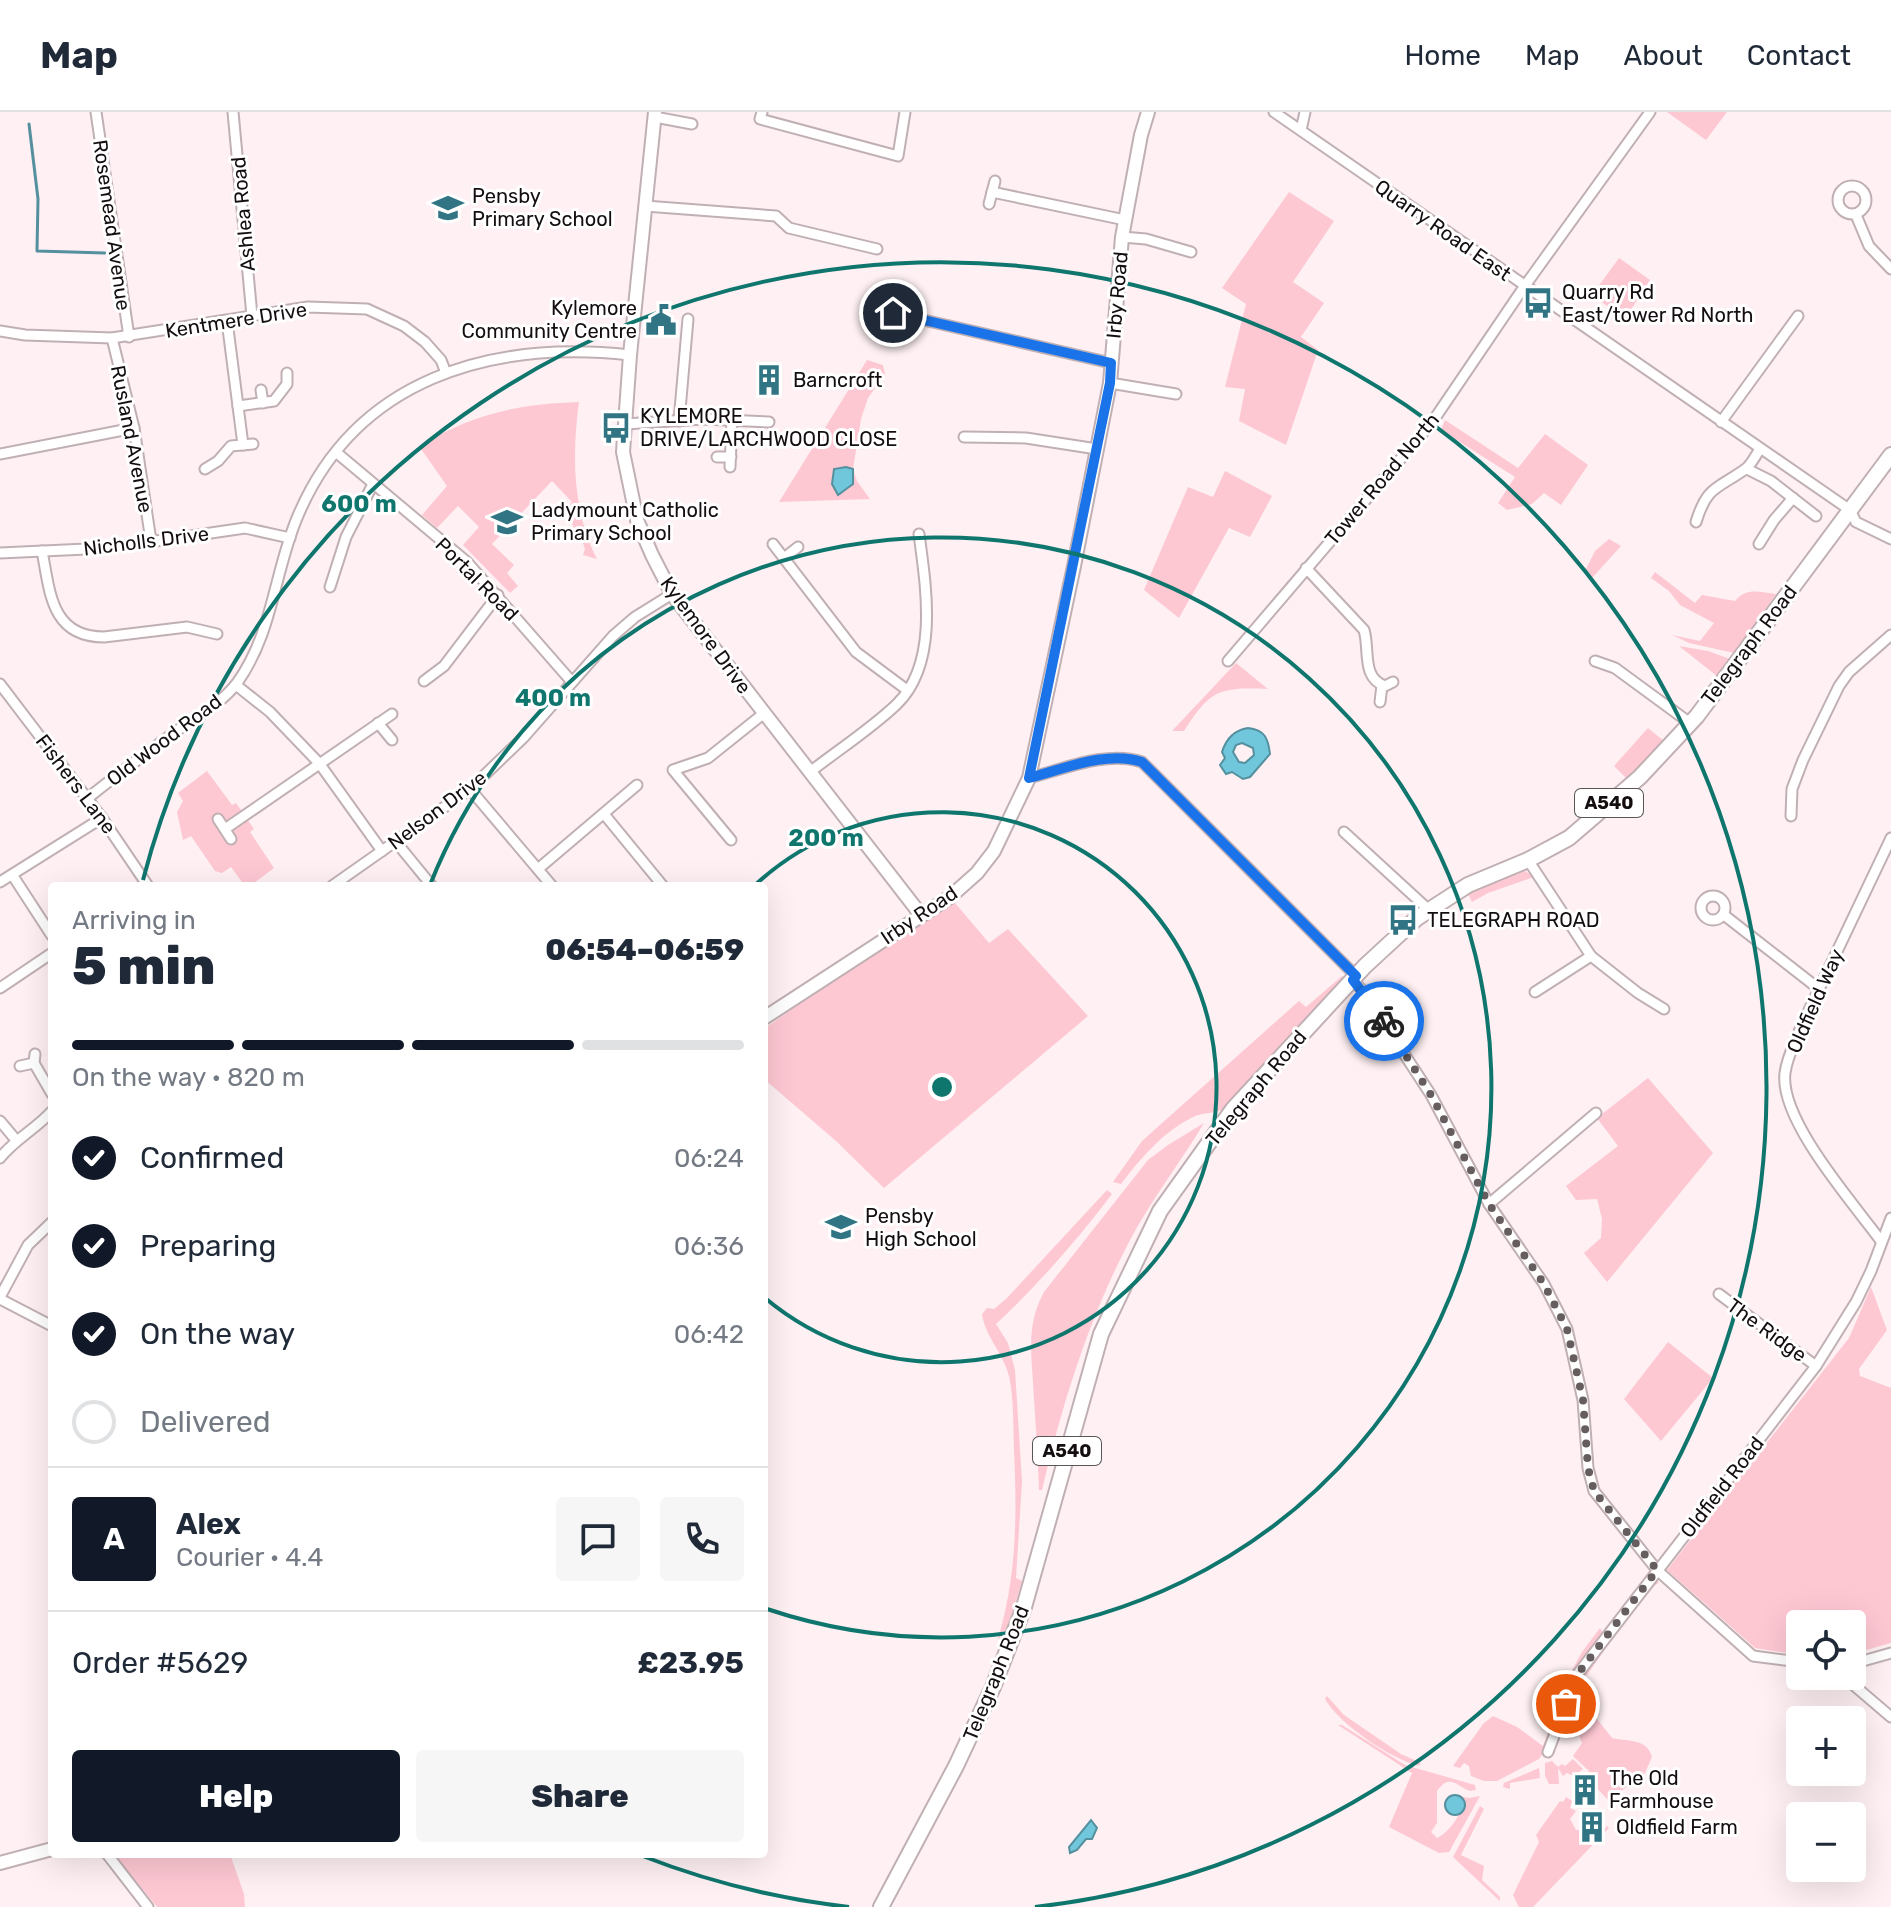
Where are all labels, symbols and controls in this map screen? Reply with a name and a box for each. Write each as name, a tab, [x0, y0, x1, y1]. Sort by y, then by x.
text: Map	[40, 32, 118, 78]
text: Home	[1404, 39, 1481, 72]
text: Map	[1525, 39, 1579, 72]
text: About	[1623, 39, 1703, 72]
text: Contact	[1747, 39, 1851, 72]
street label: Rosemead Avenue	[88, 138, 136, 312]
street label: Ashlea Road	[226, 156, 260, 272]
street label: Quarry Road East	[1370, 174, 1516, 286]
place label: Pensby Primary School	[472, 184, 613, 231]
school or university icon: Pensby Primary School	[431, 191, 465, 225]
street label: Irby Road	[1101, 250, 1133, 340]
pin	[859, 279, 927, 347]
place label: Quarry Rd East/tower Rd North	[1562, 280, 1754, 327]
bus stop icon: Quarry Rd East/tower Rd North	[1521, 286, 1555, 320]
icon: home	[871, 291, 915, 335]
place label: Kylemore Community Centre	[461, 296, 637, 343]
street label: Kentmere Drive	[163, 297, 309, 343]
public building icon: Kylemore Community Centre	[644, 303, 678, 337]
street label: Rusland Avenue	[106, 363, 158, 515]
building icon: Barncroft	[752, 363, 786, 397]
place label: Barncroft	[793, 368, 883, 392]
place label: KYLEMORE DRIVE/LARCHWOOD CLOSE	[640, 404, 897, 451]
street label: Tower Road North	[1320, 408, 1444, 550]
bus stop icon: KYLEMORE DRIVE/LARCHWOOD CLOSE	[599, 411, 633, 445]
text: 600 m	[321, 490, 397, 518]
place label: Ladymount Catholic Primary School	[531, 498, 719, 545]
school or university icon: Ladymount Catholic Primary School	[490, 505, 524, 539]
street label: Nicholls Drive	[82, 521, 210, 561]
street label: Portal Road	[430, 532, 524, 626]
street label: Kylemore Drive	[655, 572, 757, 698]
street label: Telegraph Road	[1696, 580, 1802, 710]
text: 400 m	[515, 684, 591, 712]
street label: Old Wood Road	[102, 689, 226, 791]
street label: Fishers Lane	[31, 729, 121, 839]
street label: Nelson Drive	[383, 765, 491, 855]
road number: A540	[1575, 789, 1643, 817]
text: 200 m	[788, 824, 864, 852]
street label: Irby Road	[876, 881, 962, 949]
bus stop icon: TELEGRAPH ROAD	[1386, 903, 1420, 937]
text: Arriving in	[72, 905, 196, 936]
place label: TELEGRAPH ROAD	[1427, 908, 1600, 932]
text: 06:54–06:59	[545, 932, 744, 968]
text: 5 min	[72, 935, 215, 997]
street label: Oldfield Way	[1781, 945, 1849, 1057]
courier	[1344, 981, 1424, 1061]
icon: bike	[1362, 999, 1406, 1043]
street label: Telegraph Road	[1201, 1025, 1311, 1151]
text: On the way · 820 m	[72, 1062, 305, 1093]
centre of rings	[928, 1073, 956, 1101]
icon: check	[72, 1136, 116, 1180]
text: Confirmed	[140, 1140, 284, 1176]
text: 06:24	[674, 1143, 744, 1174]
place label: Pensby High School	[865, 1204, 977, 1251]
school or university icon: Pensby High School	[824, 1210, 858, 1244]
icon: check	[72, 1224, 116, 1268]
text: Preparing	[140, 1228, 276, 1264]
text: 06:36	[674, 1231, 744, 1262]
street label: The Ridge	[1723, 1293, 1811, 1367]
icon: check	[72, 1312, 116, 1356]
text: On the way	[140, 1316, 295, 1352]
text: 06:42	[674, 1319, 744, 1350]
text: Delivered	[140, 1404, 271, 1440]
street label: Oldfield Road	[1675, 1432, 1769, 1542]
road number: A540	[1033, 1437, 1101, 1465]
button: chat	[556, 1497, 640, 1581]
button: phone	[660, 1497, 744, 1581]
text: Alex	[176, 1506, 241, 1542]
text: A	[103, 1521, 125, 1557]
text: Courier · 4.4	[176, 1542, 323, 1573]
street label: Telegraph Road	[958, 1602, 1034, 1744]
map controls	[1786, 1610, 1866, 1882]
button: locate	[1786, 1610, 1866, 1690]
text: Order #5629	[72, 1645, 248, 1681]
text: £23.95	[637, 1645, 744, 1681]
pin	[1532, 1670, 1600, 1738]
icon: bag	[1544, 1682, 1588, 1726]
button: +	[1786, 1706, 1866, 1786]
button: Help	[72, 1750, 400, 1842]
button: Share	[416, 1750, 744, 1842]
place label: The Old Farmhouse	[1609, 1766, 1714, 1813]
building icon: The Old Farmhouse	[1568, 1773, 1602, 1807]
button: −	[1786, 1802, 1866, 1882]
building icon: Oldfield Farm	[1575, 1810, 1609, 1844]
place label: Oldfield Farm	[1616, 1815, 1738, 1839]

